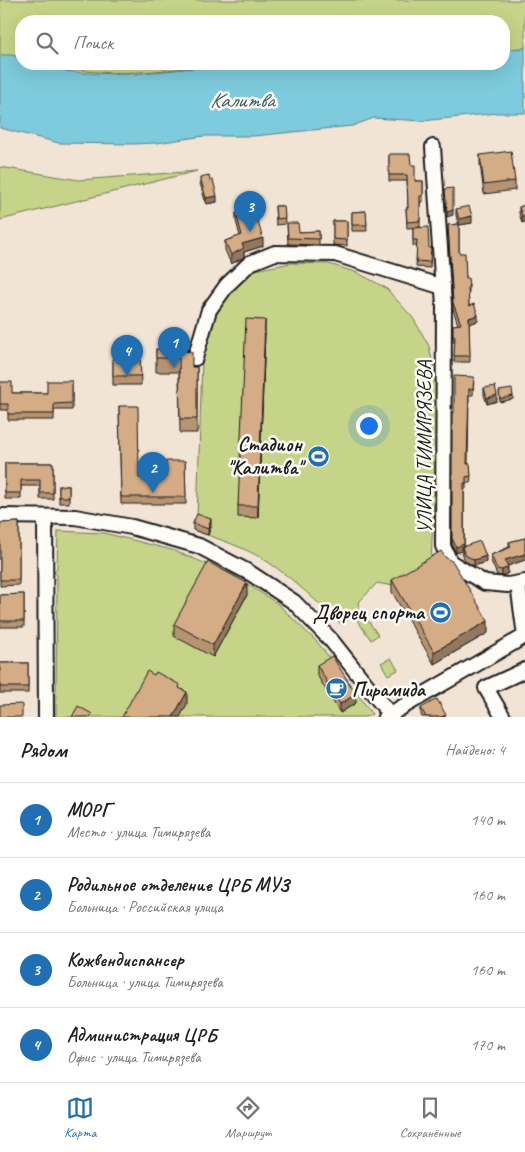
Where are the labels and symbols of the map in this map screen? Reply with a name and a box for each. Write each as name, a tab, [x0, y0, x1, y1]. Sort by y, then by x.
water label: Калитва	[210, 87, 276, 113]
pin: 3	[234, 191, 266, 232]
pin: 1	[158, 327, 190, 368]
pin: 4	[111, 335, 143, 376]
street label: УЛИЦА ТИМИРЯЗЕВА	[412, 359, 437, 534]
your location	[356, 413, 382, 439]
place label: Стадион "Калитва"	[227, 432, 306, 480]
sports icon: Стадион "Калитва"	[306, 444, 330, 468]
pin: 2	[137, 452, 169, 493]
place label: Дворец спорта	[313, 600, 426, 625]
sports icon: Дворец спорта	[428, 600, 452, 624]
cafe icon: Пирамида	[324, 677, 348, 701]
place label: Пирамида	[352, 677, 427, 702]

